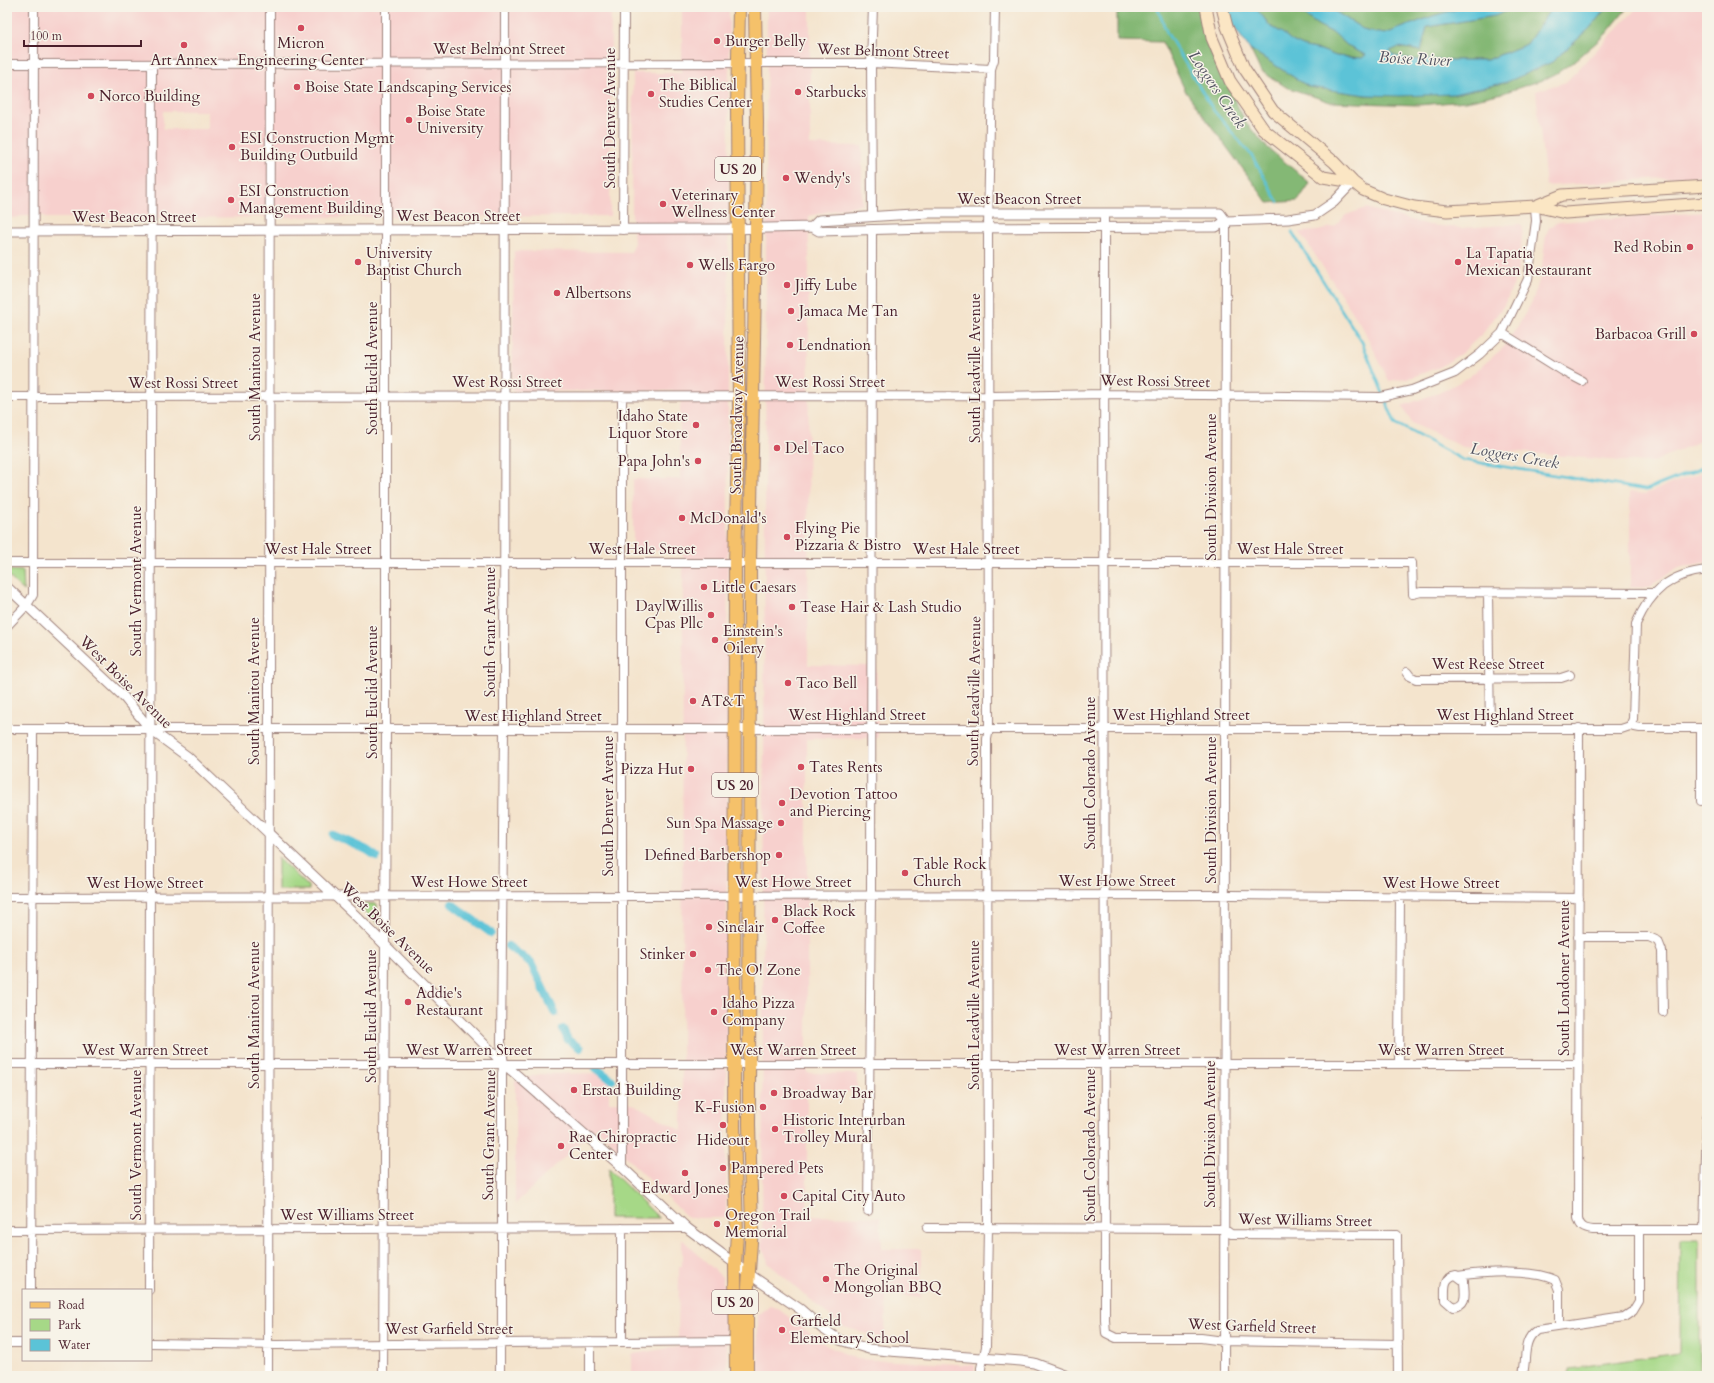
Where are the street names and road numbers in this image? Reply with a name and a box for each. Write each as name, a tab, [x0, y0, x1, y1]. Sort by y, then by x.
street label: West Belmont Street	[432, 39, 565, 59]
street label: West Belmont Street	[816, 39, 950, 63]
street label: South Denver Avenue	[600, 47, 620, 188]
road number: US 20	[715, 157, 761, 181]
street label: West Beacon Street	[956, 189, 1081, 209]
street label: West Beacon Street	[395, 206, 520, 226]
street label: West Beacon Street	[71, 207, 196, 227]
street label: South Manitou Avenue	[245, 293, 265, 441]
street label: South Leadville Avenue	[965, 293, 985, 443]
street label: South Euclid Avenue	[362, 301, 382, 435]
street label: South Broadway Avenue	[726, 336, 748, 494]
street label: West Rossi Street	[1099, 370, 1210, 392]
street label: West Rossi Street	[451, 372, 562, 392]
street label: West Rossi Street	[774, 372, 885, 392]
street label: West Rossi Street	[127, 373, 238, 393]
street label: South Division Avenue	[1201, 413, 1221, 561]
street label: South Vermont Avenue	[126, 505, 146, 656]
street label: West Hale Street	[264, 539, 372, 559]
street label: West Hale Street	[588, 539, 696, 559]
street label: West Hale Street	[912, 539, 1020, 559]
street label: West Hale Street	[1236, 539, 1344, 559]
street label: South Grant Avenue	[480, 567, 500, 697]
street label: South Leadville Avenue	[963, 616, 985, 766]
street label: South Manitou Avenue	[244, 617, 264, 765]
street label: South Euclid Avenue	[362, 625, 382, 759]
street label: West Boise Avenue	[74, 630, 177, 733]
street label: West Reese Street	[1430, 654, 1545, 674]
street label: South Colorado Avenue	[1080, 696, 1100, 850]
street label: West Highland Street	[787, 705, 926, 725]
street label: West Highland Street	[1111, 705, 1250, 725]
street label: West Highland Street	[1435, 705, 1574, 725]
street label: West Highland Street	[463, 706, 602, 726]
street label: South Denver Avenue	[598, 735, 618, 876]
street label: South Division Avenue	[1201, 736, 1221, 884]
road number: US 20	[712, 773, 758, 797]
street label: West Howe Street	[1058, 871, 1176, 891]
street label: West Howe Street	[410, 872, 528, 892]
street label: West Howe Street	[734, 872, 852, 892]
street label: West Howe Street	[86, 873, 204, 893]
street label: West Howe Street	[1382, 873, 1500, 893]
street label: West Boise Avenue	[336, 877, 440, 978]
street label: South Londoner Avenue	[1554, 900, 1574, 1056]
street label: South Leadville Avenue	[964, 940, 984, 1090]
street label: South Manitou Avenue	[244, 941, 264, 1089]
street label: South Euclid Avenue	[361, 949, 381, 1083]
street label: West Warren Street	[81, 1040, 209, 1060]
street label: West Warren Street	[405, 1040, 533, 1060]
street label: West Warren Street	[729, 1040, 857, 1060]
street label: West Warren Street	[1053, 1040, 1181, 1060]
street label: West Warren Street	[1377, 1040, 1505, 1060]
street label: South Division Avenue	[1200, 1060, 1220, 1208]
street label: South Colorado Avenue	[1080, 1068, 1100, 1222]
street label: South Vermont Avenue	[126, 1069, 146, 1220]
street label: South Grant Avenue	[478, 1069, 500, 1200]
street label: West Williams Street	[279, 1205, 414, 1225]
street label: West Williams Street	[1237, 1209, 1372, 1231]
road number: US 20	[712, 1290, 758, 1314]
street label: West Garfield Street	[1187, 1314, 1317, 1338]
street label: West Garfield Street	[384, 1319, 513, 1339]

